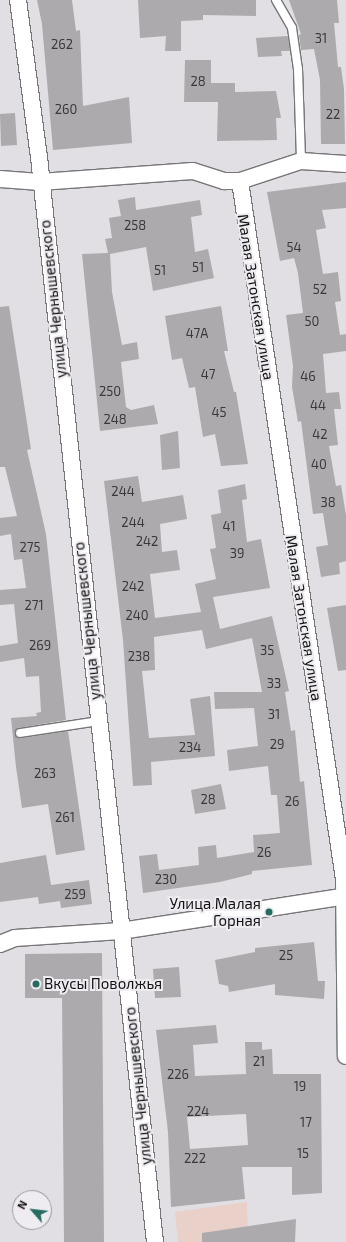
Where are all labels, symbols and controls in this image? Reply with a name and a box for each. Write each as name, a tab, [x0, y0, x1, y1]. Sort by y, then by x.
house number: 31	[315, 30, 327, 46]
house number: 262	[51, 36, 73, 52]
house number: 28	[190, 73, 206, 89]
house number: 260	[55, 101, 77, 117]
house number: 22	[326, 106, 340, 122]
street label: Малая Затонская улица	[234, 213, 278, 381]
house number: 258	[124, 217, 146, 233]
street label: улица Чернышевского	[36, 219, 70, 379]
house number: 54	[287, 239, 301, 255]
house number: 51	[192, 259, 204, 275]
house number: 51	[154, 262, 166, 278]
house number: 52	[313, 281, 327, 297]
house number: 50	[305, 313, 319, 329]
house number: 47А	[186, 325, 208, 341]
house number: 47	[201, 366, 215, 382]
house number: 46	[300, 368, 316, 384]
house number: 250	[99, 383, 121, 399]
house number: 44	[310, 397, 326, 413]
house number: 45	[212, 404, 226, 420]
house number: 248	[103, 411, 127, 427]
house number: 42	[312, 426, 328, 442]
house number: 40	[311, 456, 327, 472]
house number: 244	[111, 483, 135, 499]
house number: 38	[320, 494, 336, 510]
house number: 244	[121, 514, 145, 530]
house number: 41	[222, 518, 236, 534]
house number: 242	[136, 533, 158, 549]
street label: Малая Затонская улица	[282, 534, 326, 702]
house number: 275	[20, 539, 40, 555]
street label: улица Чернышевского	[70, 541, 104, 701]
house number: 39	[230, 545, 244, 561]
house number: 242	[122, 578, 144, 594]
house number: 271	[24, 597, 44, 613]
house number: 240	[125, 607, 149, 623]
house number: 269	[29, 637, 51, 653]
house number: 35	[260, 642, 274, 658]
house number: 238	[128, 648, 150, 664]
house number: 33	[267, 675, 281, 691]
house number: 31	[268, 706, 280, 722]
house number: 29	[270, 736, 284, 752]
house number: 234	[179, 739, 201, 755]
house number: 263	[34, 765, 56, 781]
house number: 28	[200, 791, 216, 807]
house number: 26	[285, 793, 299, 809]
house number: 261	[55, 809, 75, 825]
house number: 26	[257, 844, 271, 860]
house number: 230	[155, 871, 177, 887]
house number: 259	[64, 886, 86, 902]
place label: Улица Малая Горная	[170, 894, 261, 929]
marker: Улица Малая Горная	[264, 907, 274, 917]
house number: 25	[279, 947, 293, 963]
place label: Вкусы Поволжья	[44, 975, 162, 993]
marker: Вкусы Поволжья	[31, 979, 41, 989]
street label: улица Чернышевского	[121, 1006, 155, 1166]
house number: 21	[253, 1053, 265, 1069]
house number: 226	[167, 1066, 189, 1082]
house number: 19	[294, 1078, 306, 1094]
house number: 224	[187, 1103, 209, 1119]
house number: 17	[300, 1114, 312, 1130]
house number: 15	[297, 1145, 309, 1161]
house number: 222	[184, 1150, 206, 1166]
north arrow	[12, 1190, 52, 1230]
text: N	[14, 1198, 29, 1211]

